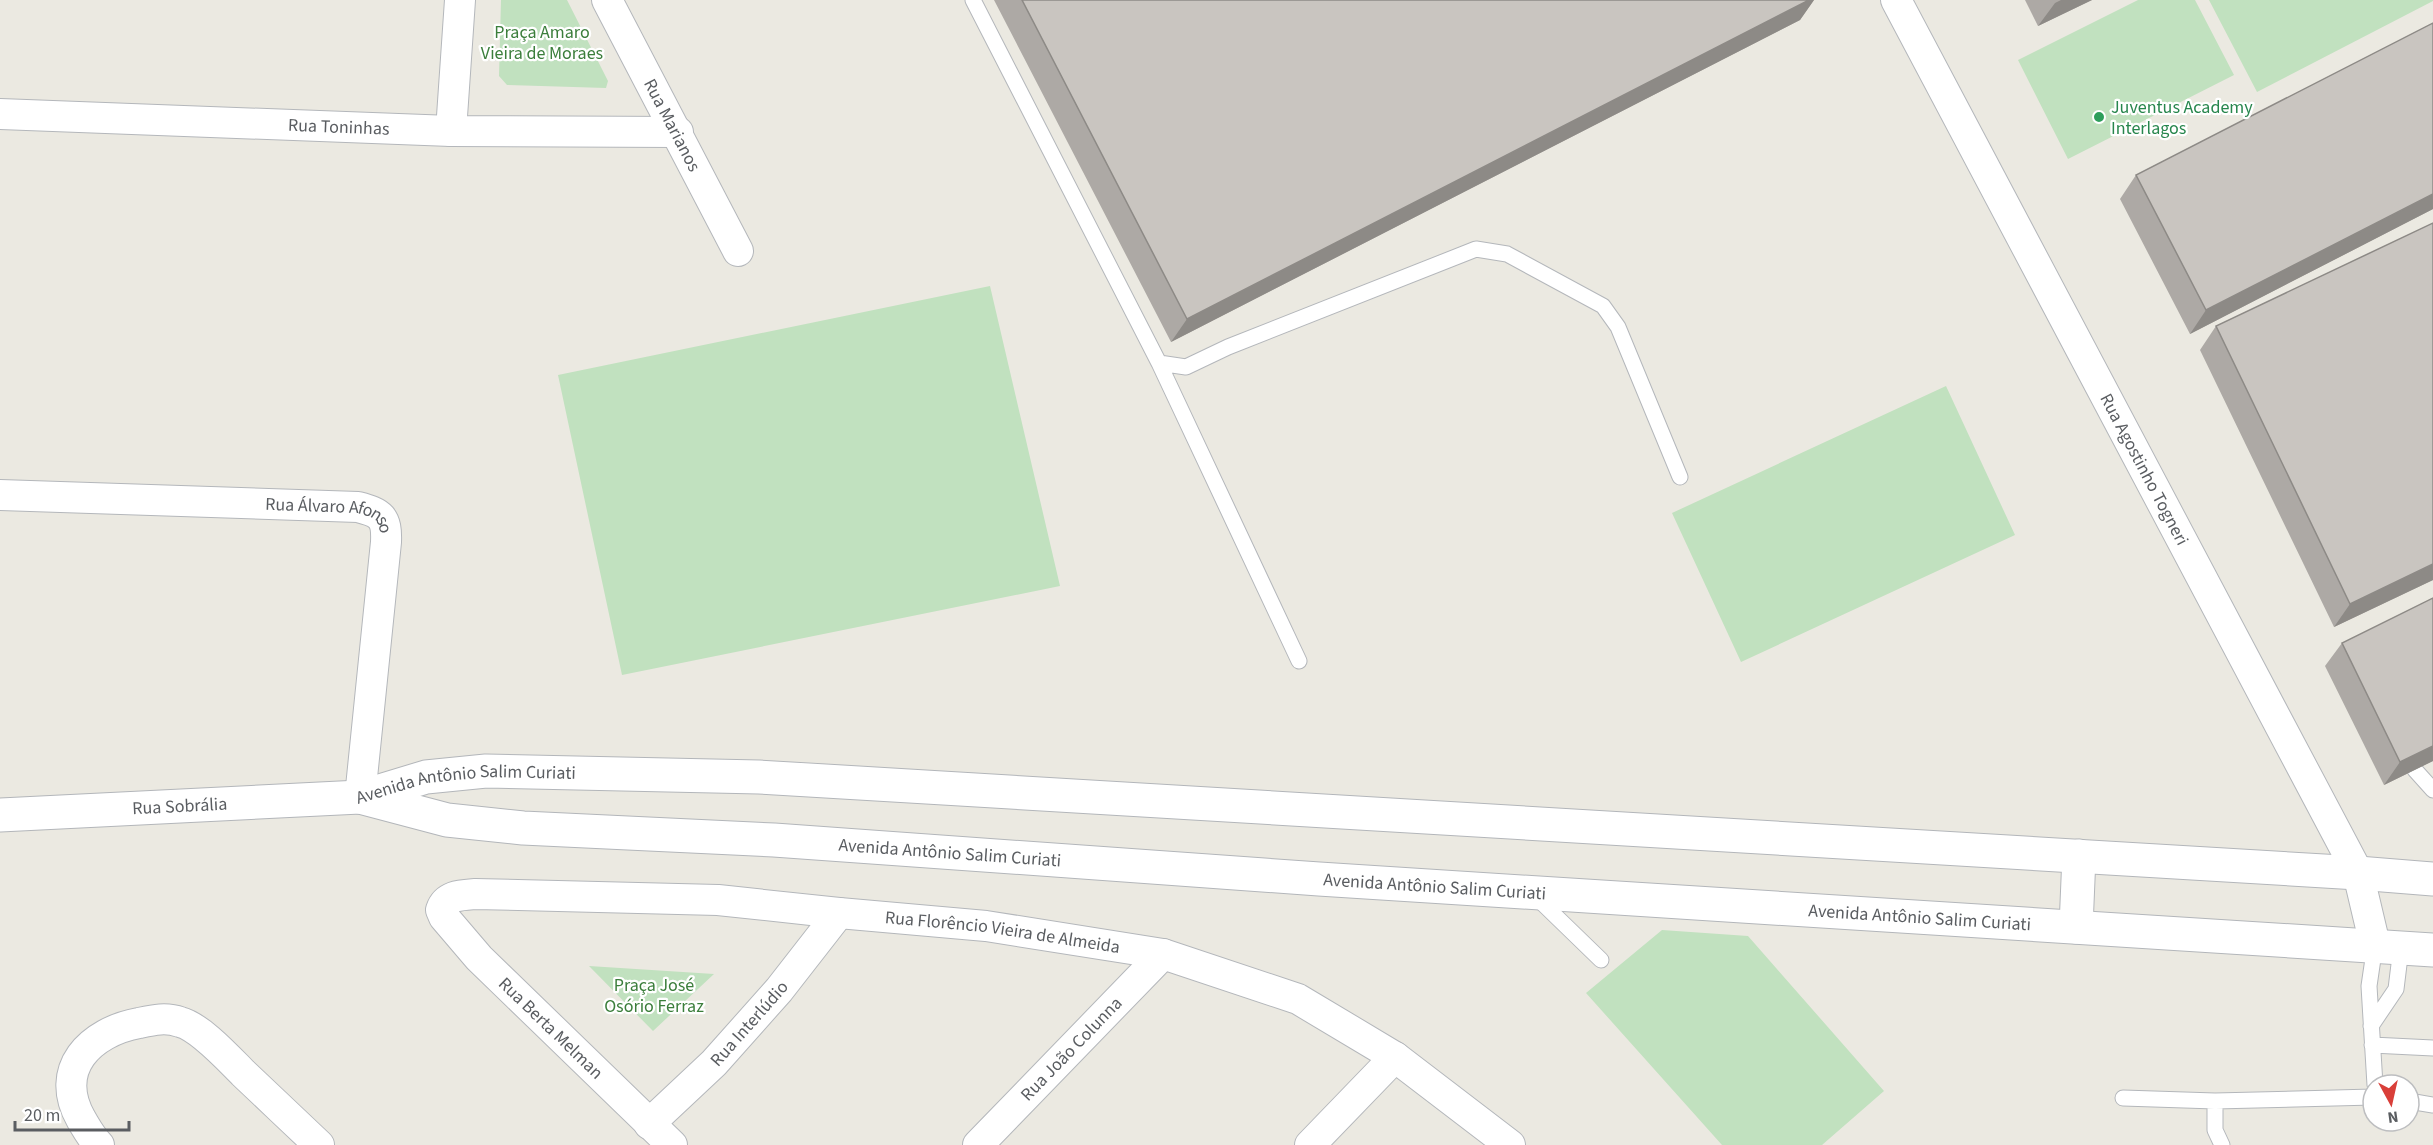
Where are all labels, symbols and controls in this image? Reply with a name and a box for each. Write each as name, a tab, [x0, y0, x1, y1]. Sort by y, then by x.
park label: Praça Amaro Vieira de Moraes	[481, 20, 603, 66]
street label: Rua Marianos	[637, 74, 706, 176]
place label: Juventus Academy Interlagos	[2111, 95, 2253, 141]
marker: Juventus Academy Interlagos	[2092, 110, 2106, 124]
street label: Rua Toninhas	[288, 113, 390, 142]
street label: Rua Agostinho Togneri	[2093, 389, 2194, 550]
street label: Rua Álvaro Afonso	[265, 492, 398, 535]
street label: Avenida Antônio Salim Curiati	[353, 759, 576, 811]
street label: Rua Sobrália	[132, 792, 228, 821]
street label: Avenida Antônio Salim Curiati	[838, 833, 1062, 874]
street label: Avenida Antônio Salim Curiati	[1323, 867, 1547, 906]
street label: Avenida Antônio Salim Curiati	[1808, 898, 2032, 937]
street label: Rua Florêncio Vieira de Almeida	[884, 905, 1122, 960]
street label: Rua Berta Melman	[493, 972, 609, 1085]
park label: Praça José Osório Ferraz	[604, 973, 704, 1019]
street label: Rua Interlúdio	[705, 976, 795, 1072]
street label: Rua João Colunna	[1015, 991, 1128, 1107]
north arrow	[2361, 1073, 2421, 1133]
scale bar	[15, 1094, 129, 1132]
text: 20 m	[24, 1103, 60, 1128]
text: N	[2386, 1105, 2400, 1128]

